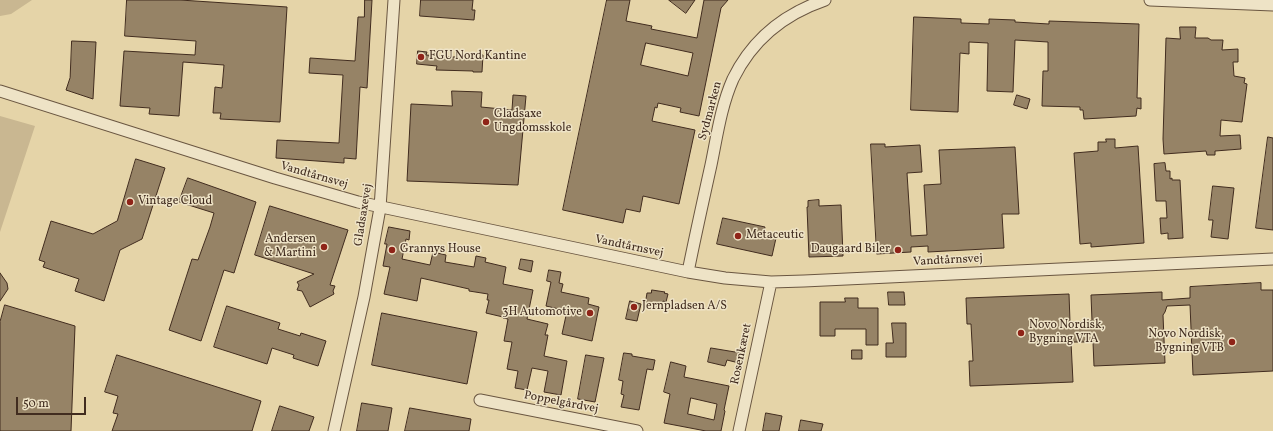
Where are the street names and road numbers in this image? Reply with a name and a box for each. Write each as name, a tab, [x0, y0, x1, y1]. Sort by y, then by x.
street label: Sydmarken	[696, 80, 726, 142]
street label: Vandtårnsvej	[279, 159, 349, 193]
street label: Gladsaxevej	[352, 183, 376, 247]
street label: Vandtårnsvej	[593, 233, 665, 261]
street label: Vandtårnsvej	[913, 252, 983, 270]
street label: Rosenkæret	[728, 322, 756, 386]
street label: Poppelgårdvej	[523, 389, 599, 417]

